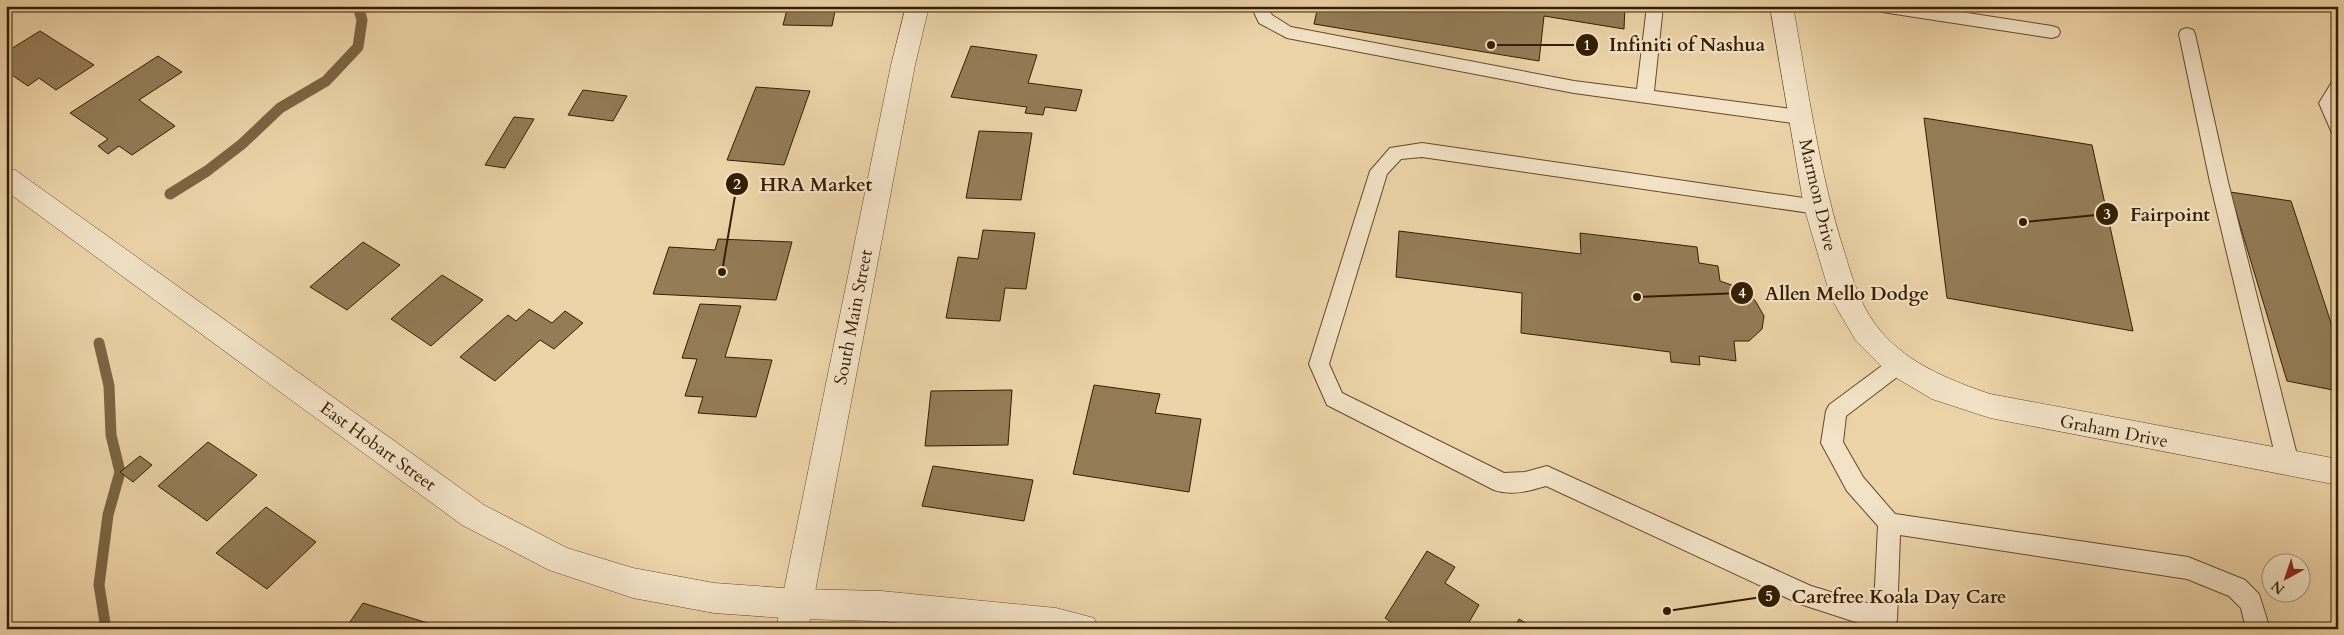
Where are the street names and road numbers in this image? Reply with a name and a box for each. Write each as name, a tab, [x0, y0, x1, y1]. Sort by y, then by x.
street label: Marmon Drive	[1792, 136, 1843, 254]
street label: South Main Street	[828, 247, 879, 387]
street label: East Hobart Street	[315, 396, 441, 497]
street label: Graham Drive	[2058, 409, 2170, 454]

